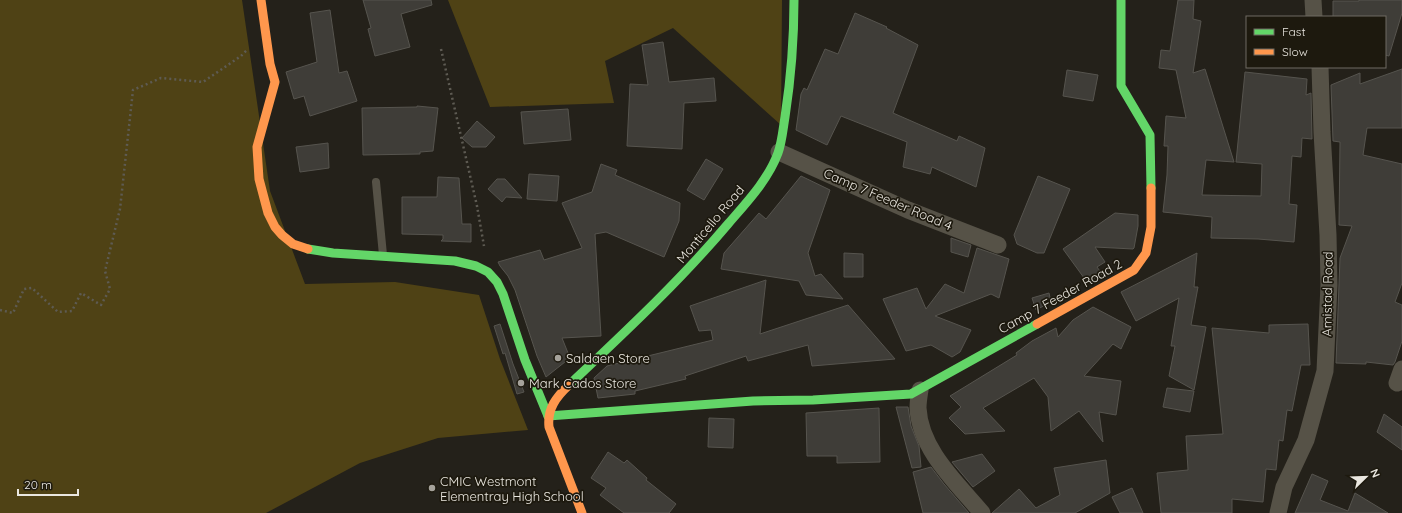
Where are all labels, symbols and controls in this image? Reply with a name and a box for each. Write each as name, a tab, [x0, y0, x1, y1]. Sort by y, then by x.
legend	[1246, 16, 1386, 68]
text: Fast	[1282, 24, 1306, 39]
text: Slow	[1282, 44, 1308, 59]
street label: Camp 7 Feeder Road 4	[821, 165, 955, 233]
street label: Monticello Road	[673, 182, 747, 266]
street label: Amistad Road	[1318, 251, 1336, 337]
street label: Camp 7 Feeder Road 2	[996, 255, 1124, 337]
place label: Saldaen Store	[566, 350, 650, 366]
marker: Saldaen Store	[553, 353, 563, 363]
place label: Mark Cados Store	[529, 375, 636, 391]
marker: Mark Cados Store	[516, 378, 526, 388]
north arrow	[1346, 457, 1386, 497]
text: N	[1367, 467, 1383, 480]
scale bar	[18, 471, 78, 497]
place label: CMIC Westmont Elementray High School	[440, 473, 584, 504]
text: 20 m	[24, 477, 52, 492]
marker: CMIC Westmont Elementray High School	[427, 483, 437, 493]

